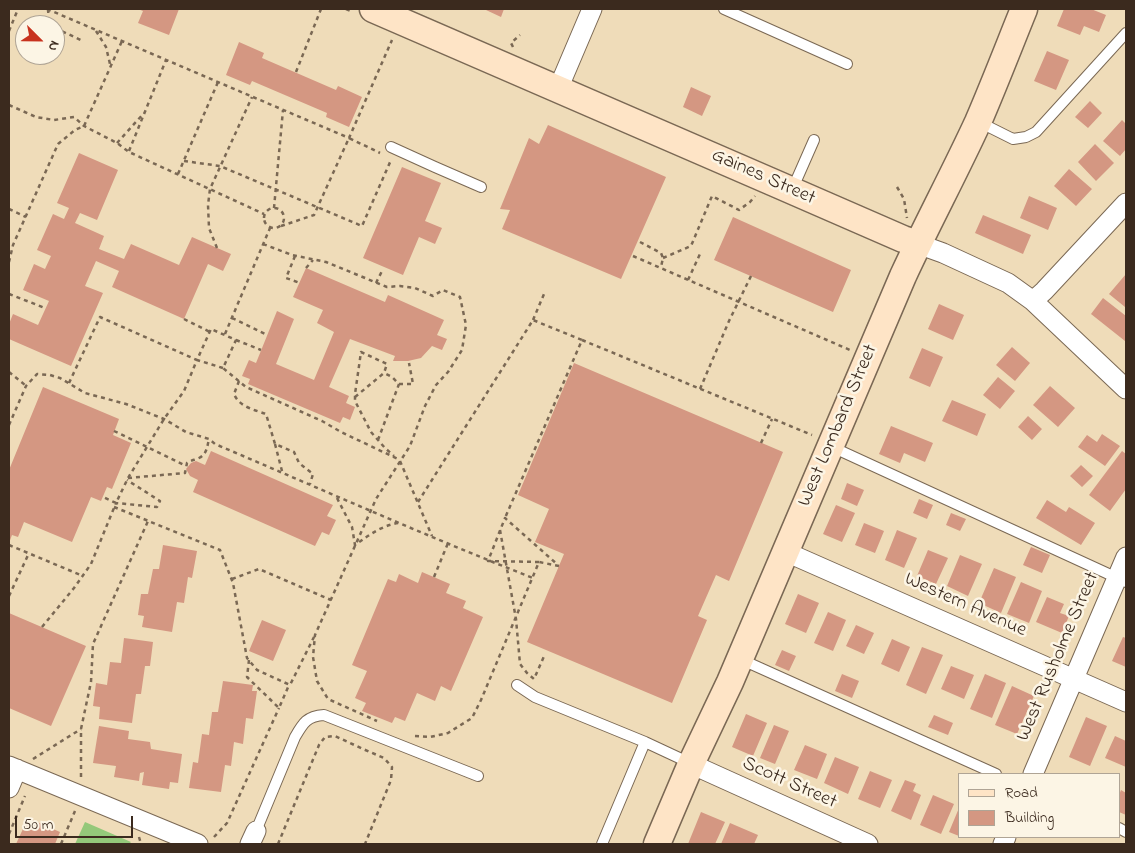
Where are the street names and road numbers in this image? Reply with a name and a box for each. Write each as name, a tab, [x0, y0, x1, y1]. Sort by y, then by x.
street label: Gaines Street	[707, 144, 819, 212]
street label: West Lombard Street	[794, 341, 884, 511]
street label: Western Avenue	[900, 568, 1030, 644]
street label: West Rusholme Street	[1012, 569, 1106, 745]
street label: Scott Street	[738, 753, 840, 815]

